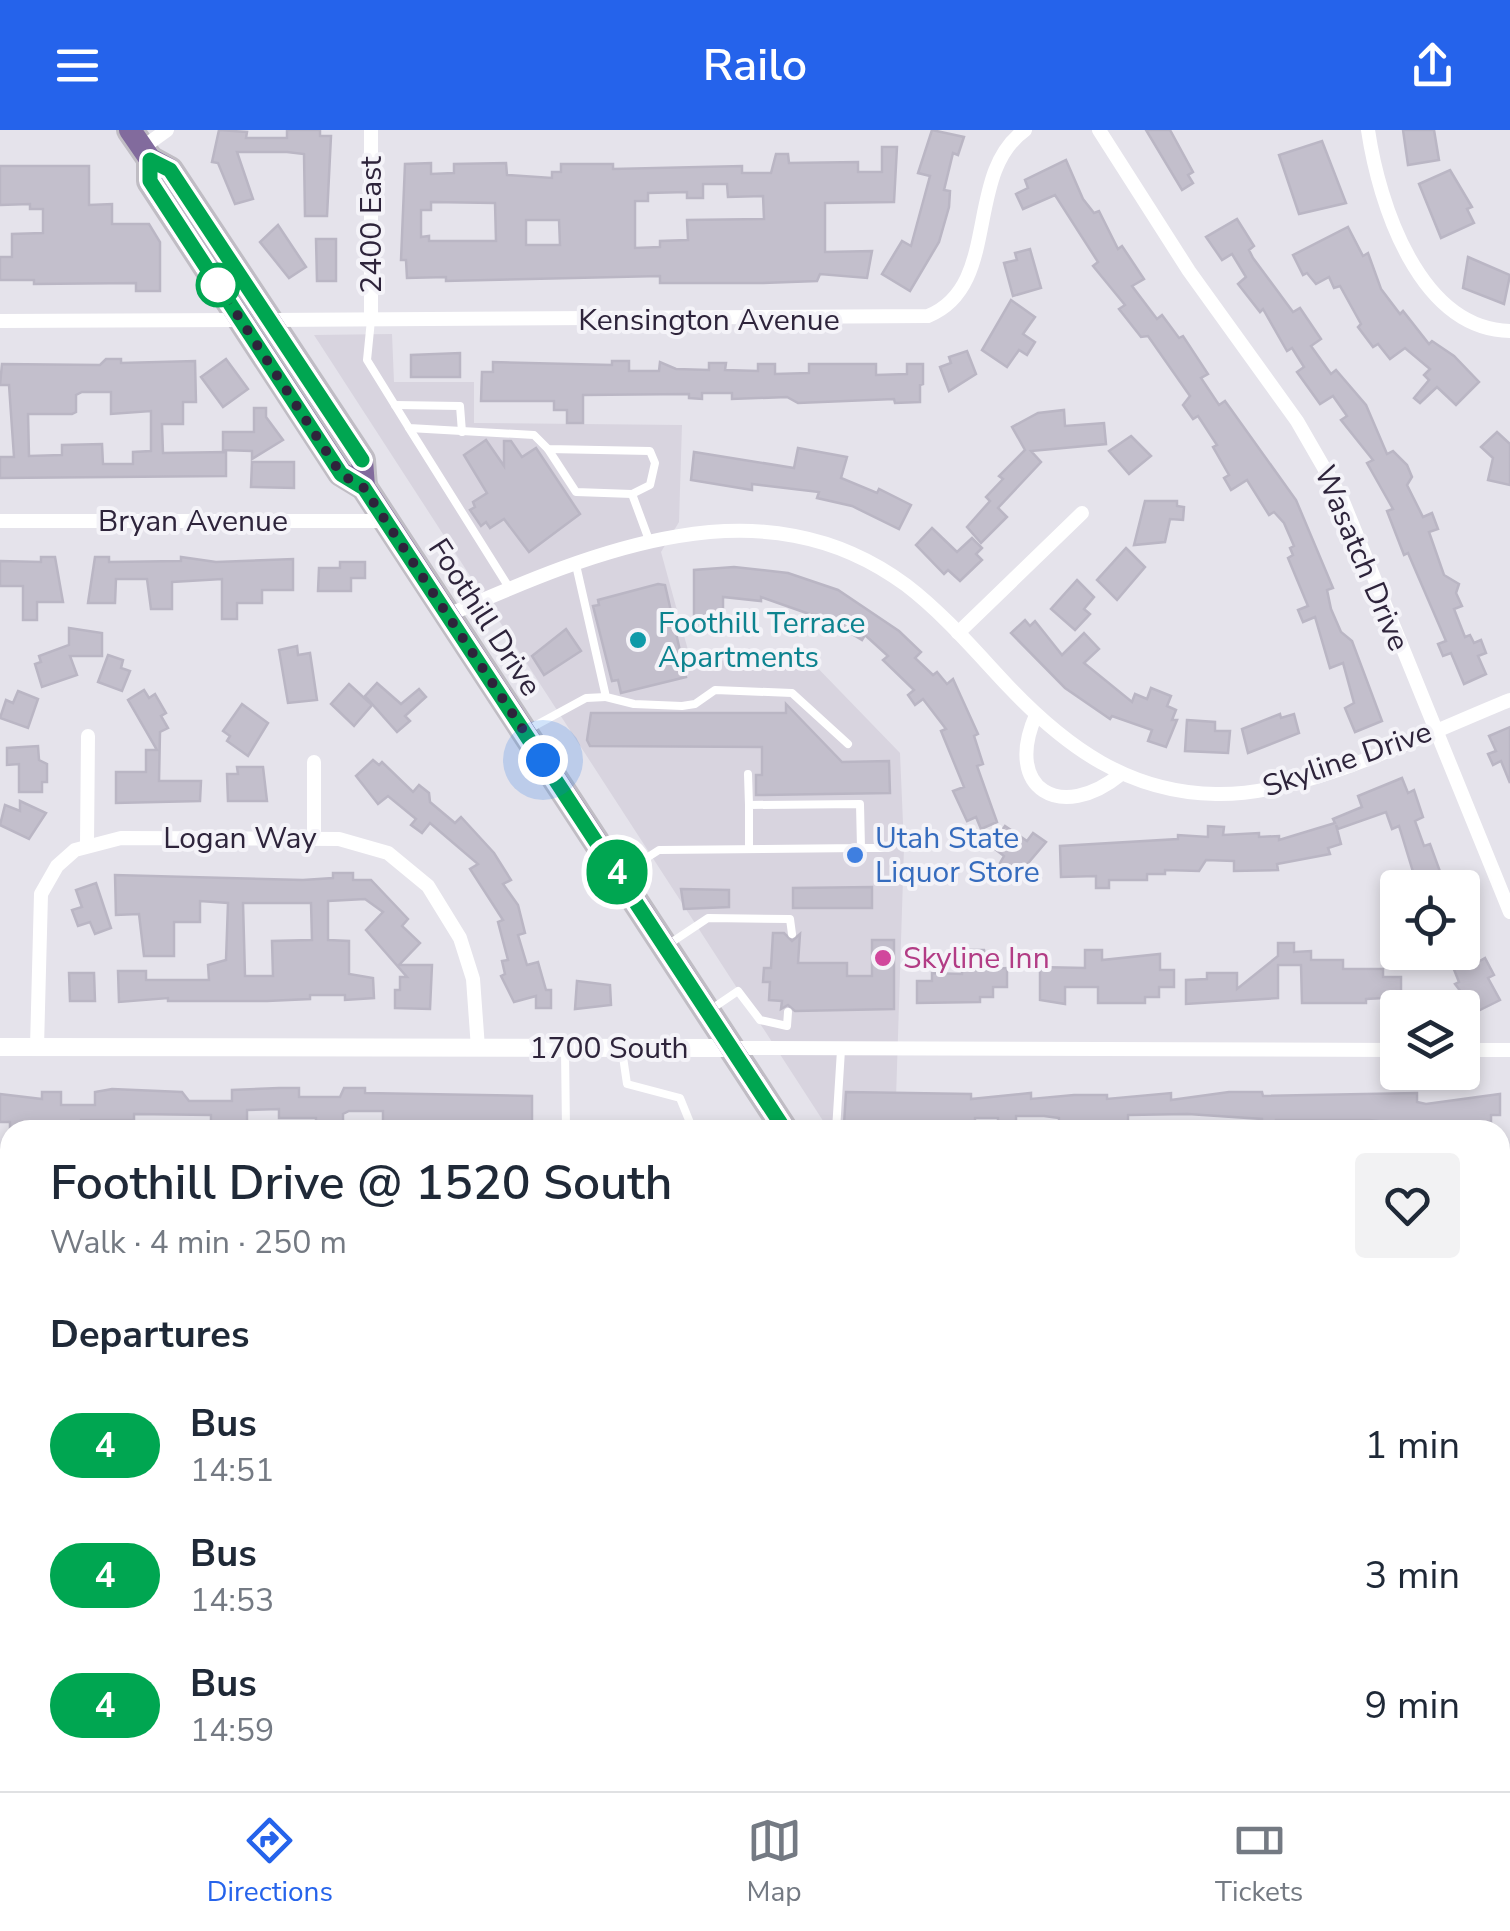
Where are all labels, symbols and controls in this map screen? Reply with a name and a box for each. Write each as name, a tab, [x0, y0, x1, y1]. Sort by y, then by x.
text: Railo	[703, 35, 807, 96]
icon: menu	[50, 38, 105, 93]
icon: share	[1405, 38, 1460, 93]
street label: 2400 East	[351, 156, 392, 294]
unlabelled marker	[197, 264, 239, 306]
street label: Kensington Avenue	[578, 300, 840, 341]
street label: Wasatch Drive	[1304, 459, 1419, 657]
street label: Bryan Avenue	[98, 501, 288, 542]
street label: Foothill Drive	[418, 531, 551, 704]
place label: Foothill Terrace Apartments	[658, 603, 866, 678]
marker: Foothill Terrace Apartments	[627, 629, 649, 651]
street label: Skyline Drive	[1257, 711, 1437, 808]
your location	[518, 735, 568, 785]
street label: Logan Way	[163, 818, 317, 859]
place label: Utah State Liquor Store	[875, 818, 1040, 893]
line badge: 4	[584, 840, 650, 904]
marker: Utah State Liquor Store	[844, 844, 866, 866]
text: 4	[606, 849, 628, 896]
map controls	[1380, 870, 1480, 1090]
button: locate	[1380, 870, 1480, 970]
place label: Skyline Inn	[903, 938, 1050, 979]
marker: Skyline Inn	[872, 947, 894, 969]
button: layers	[1380, 990, 1480, 1090]
street label: 1700 South	[529, 1028, 689, 1069]
text: Foothill Drive @ 1520 South	[50, 1150, 673, 1216]
button: heart	[1355, 1153, 1460, 1258]
text: Walk · 4 min · 250 m	[50, 1221, 347, 1264]
text: Departures	[50, 1309, 249, 1360]
text: Bus	[190, 1398, 257, 1449]
text: 1 min	[1365, 1420, 1460, 1471]
text: 4	[94, 1422, 116, 1469]
text: 14:51	[190, 1449, 274, 1492]
text: Bus	[190, 1528, 257, 1579]
text: 3 min	[1365, 1550, 1460, 1601]
text: 4	[94, 1552, 116, 1599]
text: 14:53	[190, 1579, 274, 1622]
text: Bus	[190, 1658, 257, 1709]
text: 9 min	[1365, 1680, 1460, 1731]
text: 4	[94, 1682, 116, 1729]
text: 14:59	[190, 1709, 274, 1752]
tab: Directions	[207, 1813, 333, 1911]
tab: Map	[746, 1813, 802, 1911]
tab: Tickets	[1215, 1813, 1303, 1911]

